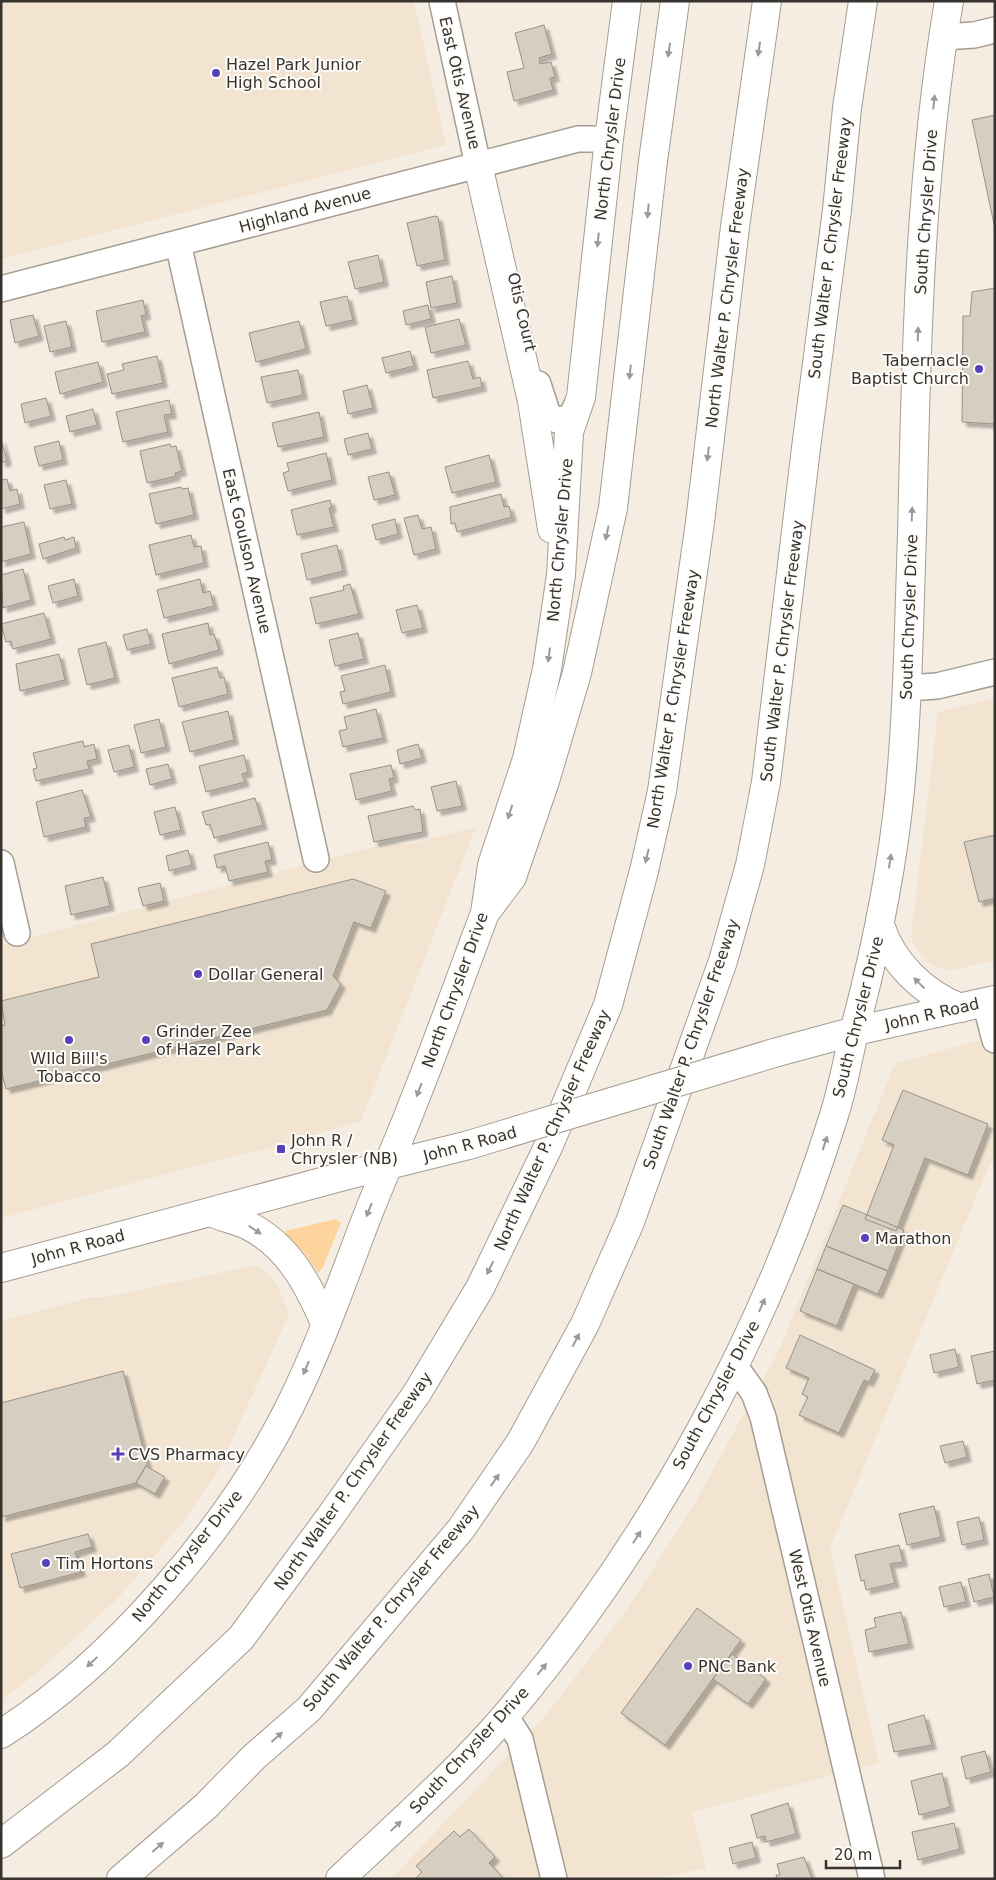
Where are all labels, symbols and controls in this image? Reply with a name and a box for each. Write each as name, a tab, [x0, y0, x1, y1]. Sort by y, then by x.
street label: East Otis Avenue	[435, 15, 485, 151]
one-way arrow	[664, 42, 672, 58]
one-way arrow	[755, 42, 763, 58]
place label: Hazel Park Junior High School	[226, 55, 362, 92]
street label: North Chrysler Drive	[591, 56, 629, 222]
marker: Hazel Park Junior High School	[210, 67, 222, 79]
one-way arrow	[930, 94, 938, 110]
street label: South Walter P. Chrysler Freeway	[805, 116, 855, 380]
street label: South Chrysler Drive	[911, 129, 941, 295]
street label: North Walter P. Chrysler Freeway	[702, 167, 752, 429]
street label: Highland Avenue	[237, 183, 373, 237]
one-way arrow	[644, 203, 652, 219]
one-way arrow	[594, 232, 602, 248]
street label: Otis Court	[504, 271, 540, 353]
one-way arrow	[915, 326, 923, 342]
place label: Tabernacle Baptist Church	[851, 351, 969, 388]
marker: Tabernacle Baptist Church	[973, 363, 985, 375]
one-way arrow	[626, 364, 634, 380]
one-way arrow	[704, 446, 712, 462]
street label: North Chrysler Drive	[543, 457, 577, 623]
street label: East Goulson Avenue	[219, 466, 275, 636]
one-way arrow	[908, 506, 916, 522]
street label: South Walter P. Chrysler Freeway	[757, 519, 807, 783]
one-way arrow	[603, 525, 611, 541]
street label: South Chrysler Drive	[897, 534, 921, 700]
street label: North Walter P. Chrysler Freeway	[643, 568, 703, 830]
one-way arrow	[545, 647, 553, 663]
one-way arrow	[506, 805, 514, 820]
one-way arrow	[643, 849, 651, 865]
one-way arrow	[886, 852, 894, 868]
street label: North Chrysler Drive	[418, 910, 492, 1070]
street label: South Walter P. Chrysler Freeway	[639, 916, 743, 1172]
street label: South Chrysler Drive	[829, 934, 887, 1100]
place label: Dollar General	[208, 965, 324, 984]
marker: Dollar General	[192, 968, 204, 980]
one-way arrow	[913, 977, 925, 989]
street label: John R Road	[882, 994, 981, 1034]
street label: North Walter P. Chrysler Freeway	[490, 1006, 614, 1254]
place label: Grinder Zee of Hazel Park	[156, 1022, 261, 1059]
marker: WIld Bill's Tobacco	[63, 1034, 75, 1046]
marker: Grinder Zee of Hazel Park	[140, 1034, 152, 1046]
place label: WIld Bill's Tobacco	[30, 1049, 108, 1086]
one-way arrow	[414, 1083, 422, 1097]
street label: John R Road	[420, 1122, 519, 1166]
place label: John R / Chrysler (NB)	[290, 1131, 398, 1168]
one-way arrow	[821, 1135, 829, 1150]
marker: John R / Chrysler (NB)	[275, 1143, 287, 1155]
one-way arrow	[365, 1203, 373, 1218]
street label: John R Road	[28, 1225, 127, 1269]
one-way arrow	[249, 1226, 262, 1235]
place label: Marathon	[875, 1229, 951, 1248]
marker: Marathon	[859, 1232, 871, 1244]
one-way arrow	[485, 1261, 493, 1275]
one-way arrow	[759, 1298, 767, 1312]
street label: South Chrysler Drive	[669, 1317, 763, 1473]
one-way arrow	[572, 1332, 580, 1347]
one-way arrow	[302, 1361, 310, 1375]
street label: North Walter P. Chrysler Freeway	[270, 1368, 436, 1594]
place label: CVS Pharmacy	[128, 1445, 245, 1464]
marker: CVS Pharmacy	[112, 1448, 124, 1460]
one-way arrow	[490, 1473, 500, 1487]
street label: North Chrysler Drive	[128, 1486, 246, 1626]
street label: South Walter P. Chrysler Freeway	[299, 1501, 483, 1715]
one-way arrow	[632, 1531, 642, 1544]
street label: West Otis Avenue	[785, 1547, 835, 1689]
place label: Tim Hortons	[55, 1554, 153, 1573]
marker: Tim Hortons	[40, 1557, 52, 1569]
one-way arrow	[86, 1656, 98, 1668]
place label: PNC Bank	[698, 1657, 777, 1676]
marker: PNC Bank	[682, 1660, 694, 1672]
one-way arrow	[537, 1663, 548, 1676]
street label: South Chrysler Drive	[405, 1683, 533, 1817]
one-way arrow	[271, 1731, 283, 1743]
one-way arrow	[389, 1820, 401, 1832]
scale bar	[826, 1838, 900, 1870]
one-way arrow	[151, 1841, 163, 1853]
text: 20 m	[834, 1846, 872, 1864]

